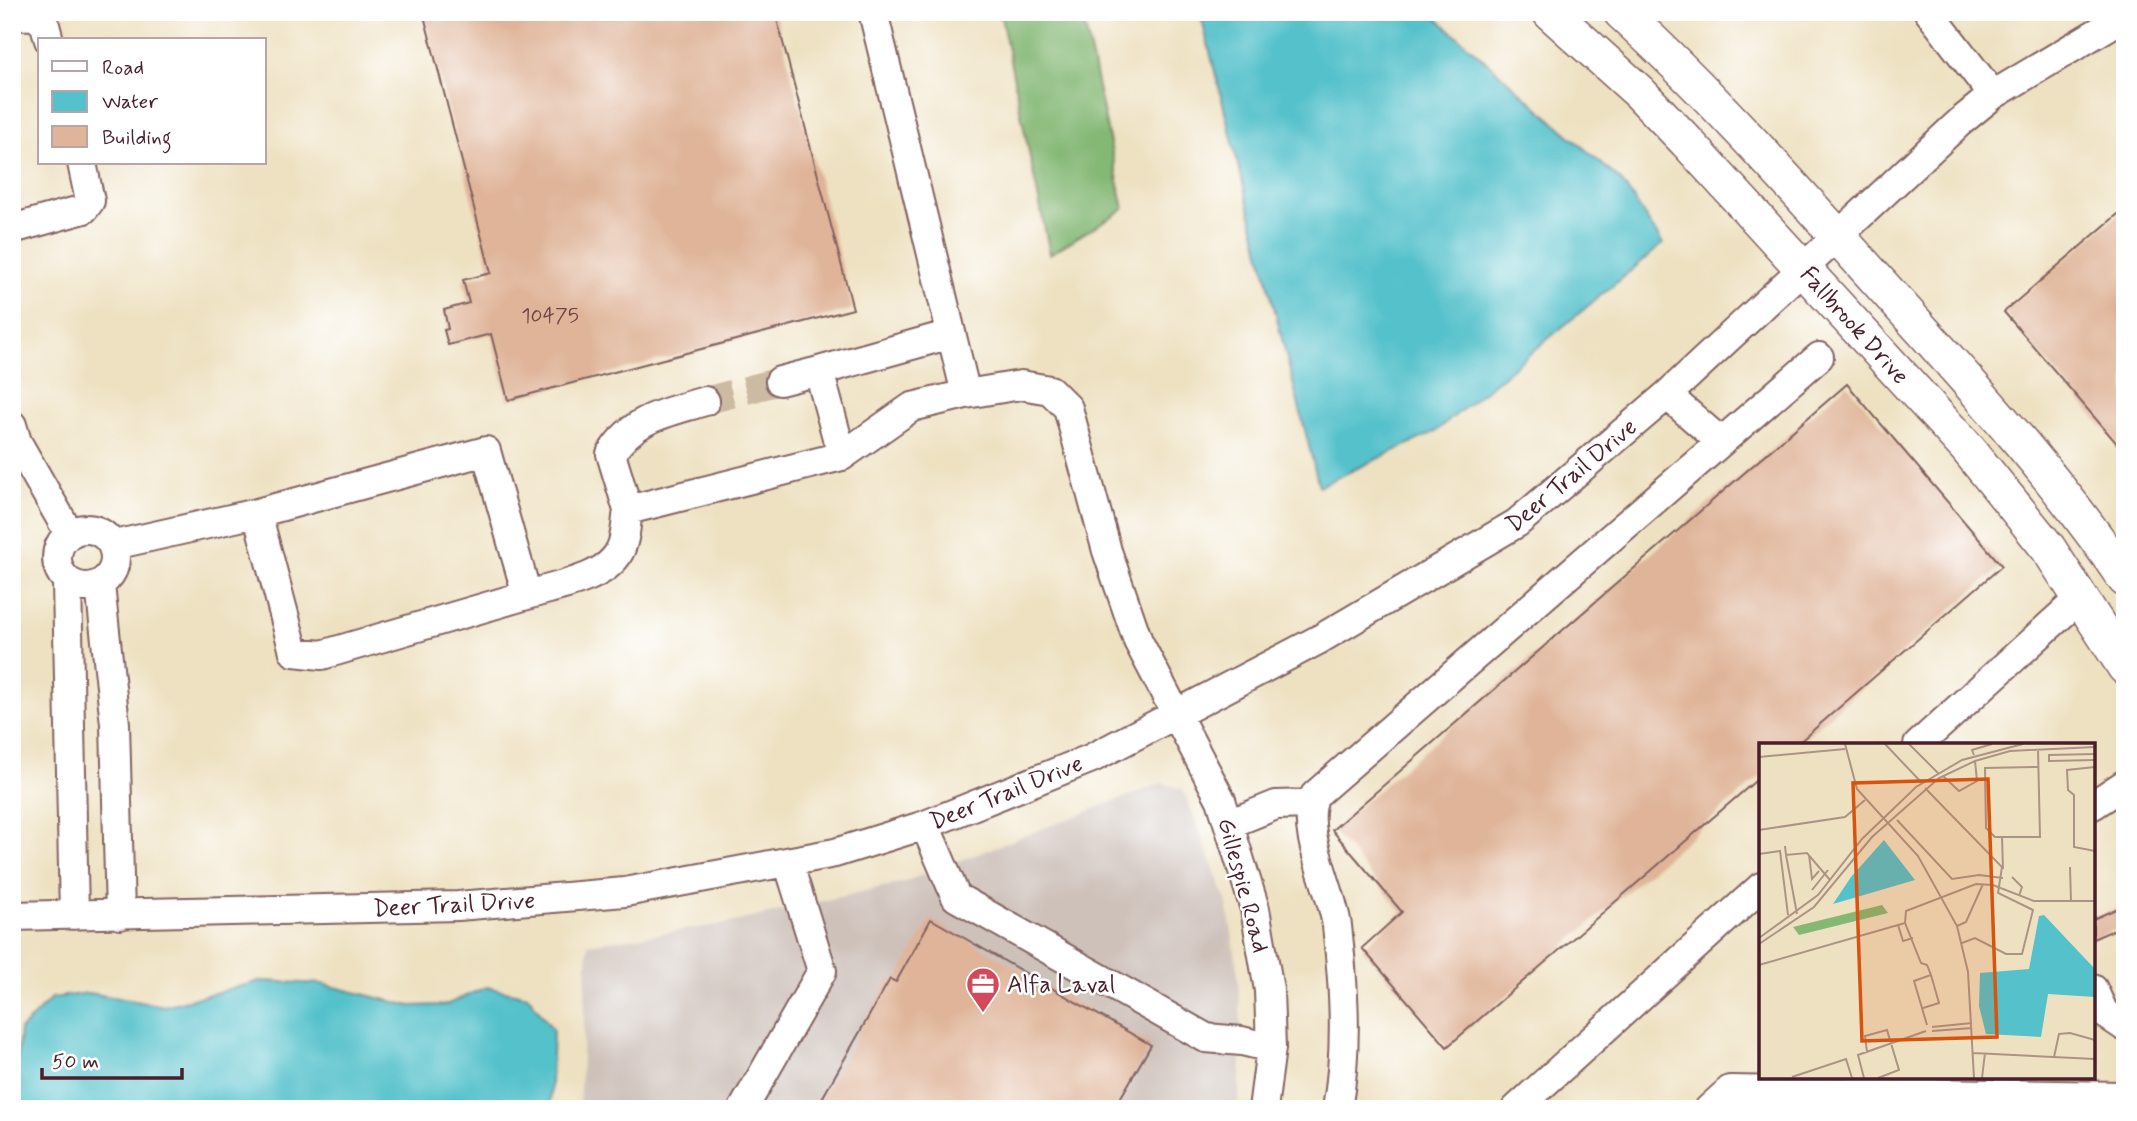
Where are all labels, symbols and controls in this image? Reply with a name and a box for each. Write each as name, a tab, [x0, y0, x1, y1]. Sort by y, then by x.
legend	[38, 38, 266, 164]
text: Road	[102, 54, 144, 82]
text: Water	[102, 88, 158, 116]
text: Building	[102, 124, 172, 154]
street label: Fallbrook Drive	[1793, 260, 1915, 392]
house number: 10475	[521, 302, 579, 330]
street label: Deer Trail Drive	[1500, 412, 1644, 540]
inset map	[1759, 743, 2095, 1079]
street label: Deer Trail Drive	[926, 749, 1088, 838]
street label: Gillespie Road	[1210, 814, 1275, 956]
street label: Deer Trail Drive	[372, 886, 536, 925]
office icon: Alfa Laval	[964, 965, 1002, 1014]
place label: Alfa Laval	[1007, 970, 1116, 1001]
scale bar	[42, 1037, 182, 1081]
text: 50 m	[52, 1048, 99, 1076]

